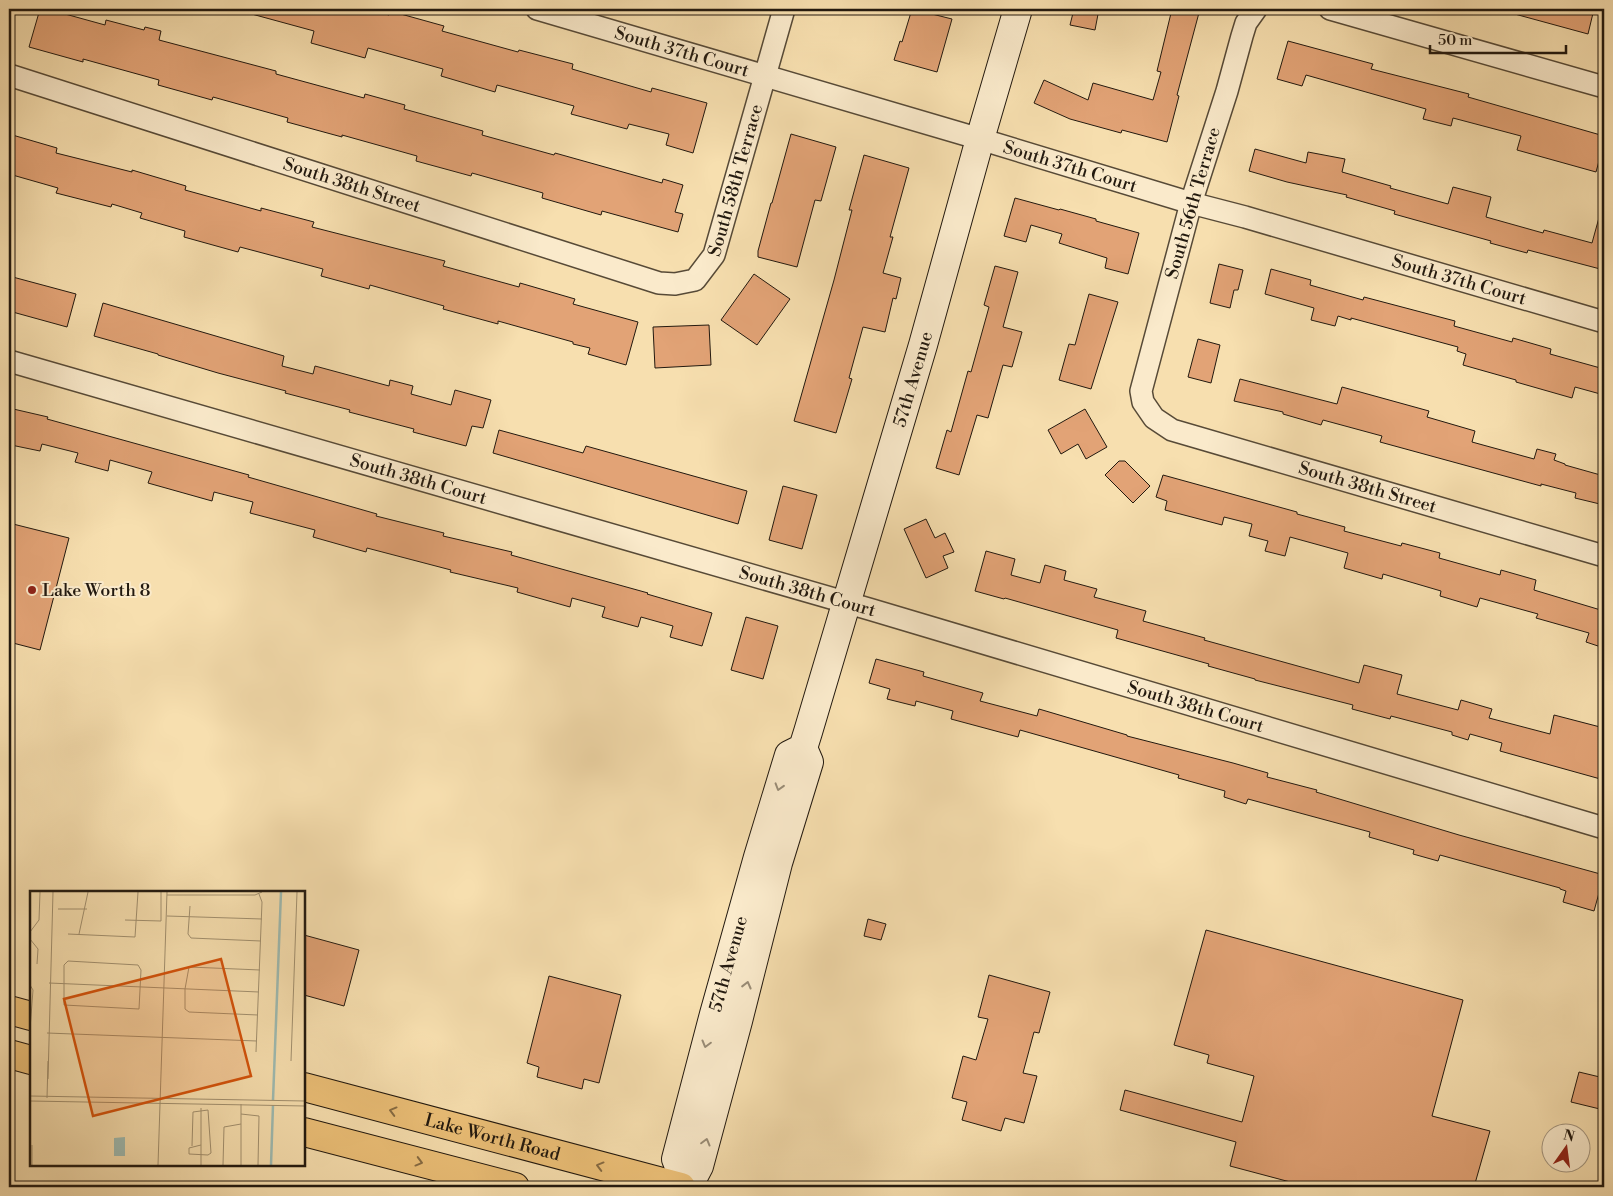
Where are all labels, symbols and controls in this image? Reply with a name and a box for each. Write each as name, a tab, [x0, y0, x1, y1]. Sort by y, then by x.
street label: South 37th Court	[612, 21, 752, 82]
scale bar	[1430, 22, 1567, 54]
text: 50 m	[1438, 31, 1472, 50]
street label: South 58th Terrace	[703, 102, 768, 259]
street label: South 56th Terrace	[1160, 124, 1226, 282]
street label: South 37th Court	[1000, 135, 1141, 198]
street label: South 38th Street	[280, 152, 424, 218]
street label: South 37th Court	[1389, 249, 1530, 310]
street label: 57th Avenue	[888, 329, 938, 430]
street label: South 38th Court	[347, 448, 490, 510]
street label: South 38th Street	[1296, 456, 1440, 518]
street label: South 38th Court	[736, 561, 879, 622]
place label: Lake Worth 8	[42, 579, 151, 602]
marker: Lake Worth 8	[26, 584, 38, 596]
street label: South 38th Court	[1125, 675, 1267, 738]
one-way arrow	[775, 782, 785, 790]
inset map	[30, 891, 305, 1166]
street label: 57th Avenue	[704, 913, 752, 1015]
one-way arrow	[741, 981, 752, 990]
one-way arrow	[701, 1039, 712, 1048]
one-way arrow	[389, 1106, 397, 1116]
street label: Lake Worth Road	[422, 1108, 564, 1166]
north arrow	[1540, 1124, 1590, 1174]
text: N	[1561, 1126, 1576, 1146]
one-way arrow	[700, 1138, 711, 1147]
one-way arrow	[414, 1156, 423, 1167]
one-way arrow	[597, 1161, 605, 1171]

